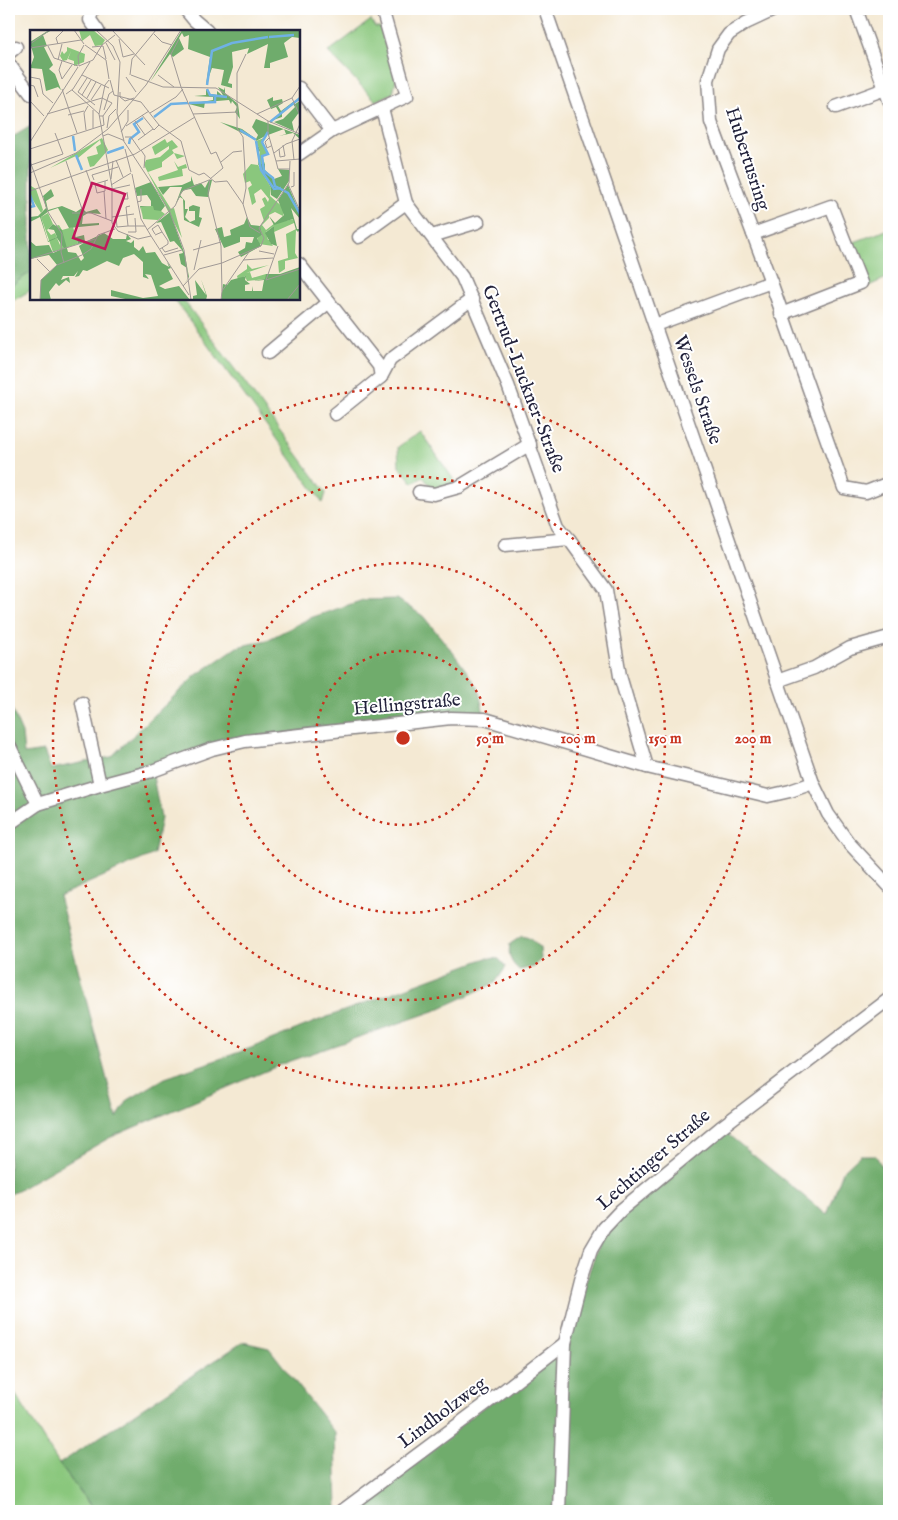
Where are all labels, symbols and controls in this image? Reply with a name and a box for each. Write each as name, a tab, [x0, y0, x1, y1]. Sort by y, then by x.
inset map	[30, 30, 300, 300]
street label: Hubertusring	[719, 104, 775, 214]
street label: Gertrud-Luckner-Straße	[476, 282, 570, 477]
street label: Wessels Straße	[667, 332, 727, 448]
street label: Hellingstraße	[352, 688, 462, 722]
centre of rings	[394, 729, 412, 747]
text: 50 m	[476, 729, 504, 748]
text: 100 m	[560, 729, 596, 748]
text: 150 m	[648, 729, 682, 748]
text: 200 m	[735, 729, 772, 748]
street label: Lechtinger Straße	[592, 1104, 716, 1216]
street label: Lindholzweg	[394, 1372, 492, 1454]

